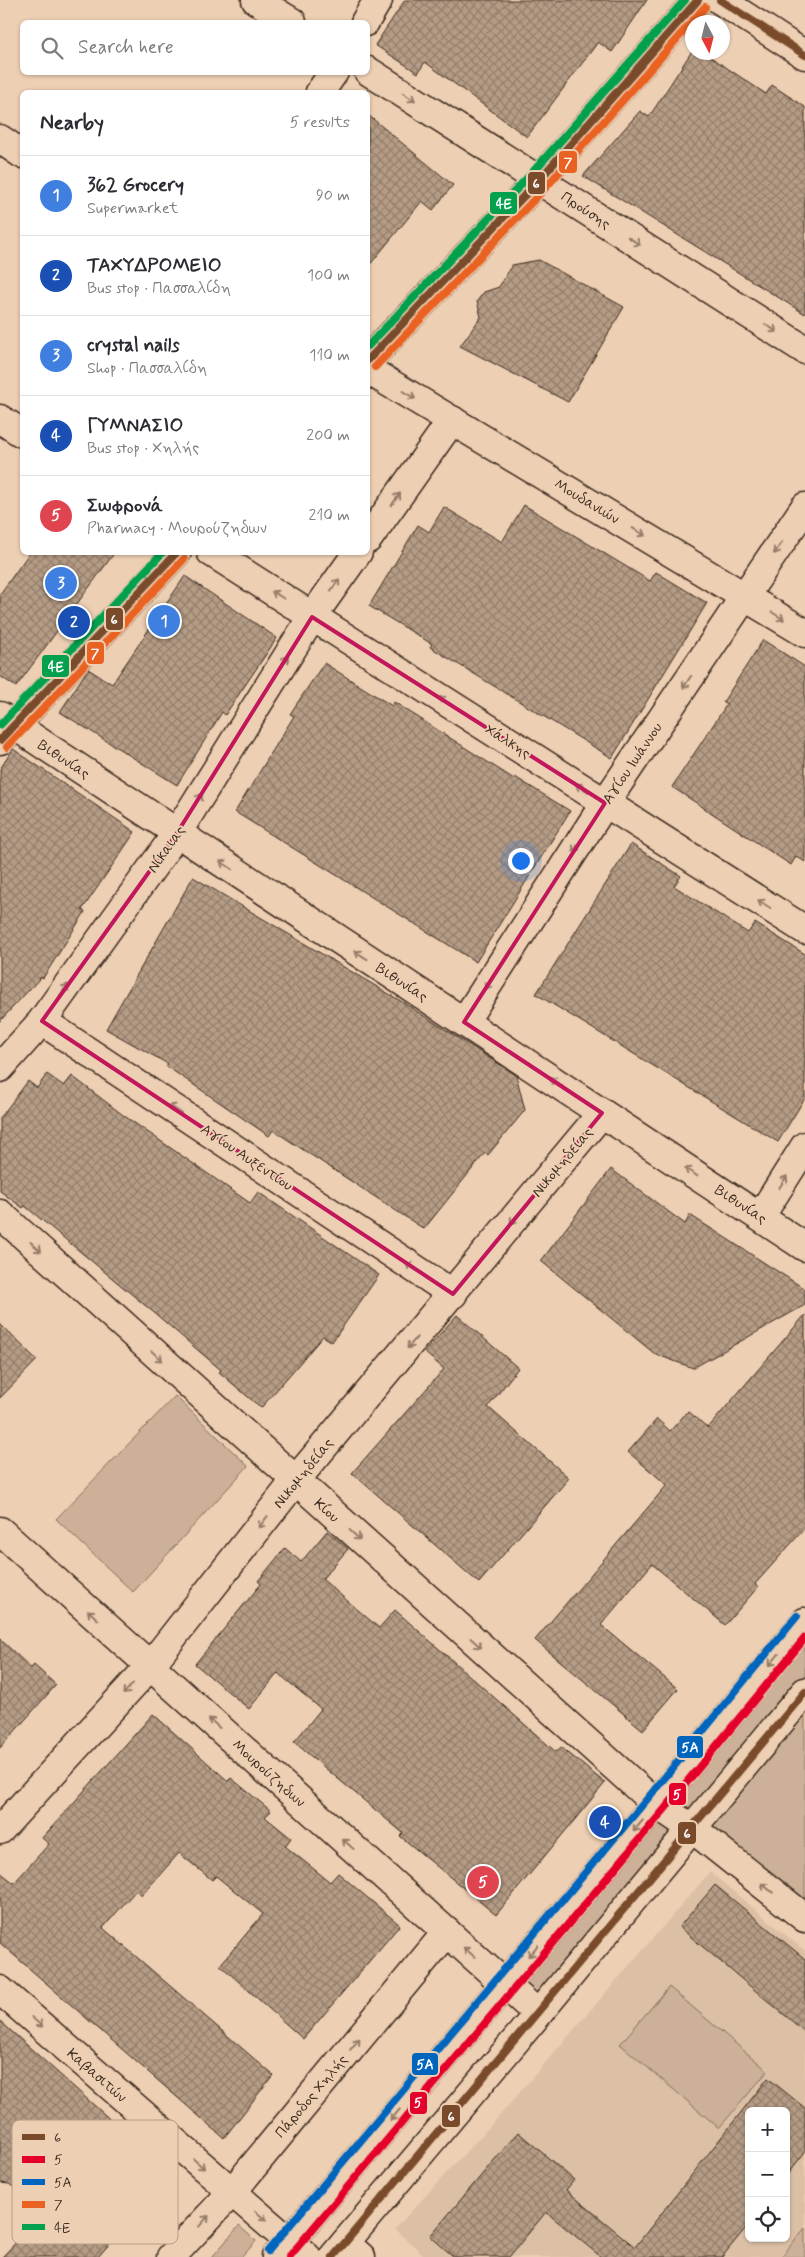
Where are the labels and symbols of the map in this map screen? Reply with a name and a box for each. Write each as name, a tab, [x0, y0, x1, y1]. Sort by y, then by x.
north arrow	[685, 15, 730, 60]
one-way arrow	[401, 92, 415, 102]
line badge: 7	[558, 150, 578, 174]
text: 7	[564, 154, 573, 172]
line badge: 6	[527, 171, 546, 195]
text: 6	[532, 175, 540, 193]
street label: Προύσης	[557, 187, 614, 235]
line badge: 4Ε	[489, 191, 518, 215]
text: 4Ε	[496, 195, 512, 213]
one-way arrow	[627, 236, 641, 246]
one-way arrow	[764, 323, 778, 333]
one-way arrow	[402, 390, 416, 400]
street label: Μουδανιών	[550, 475, 623, 529]
one-way arrow	[391, 492, 401, 506]
one-way arrow	[632, 527, 646, 537]
one-way arrow	[773, 540, 783, 554]
pin: 3	[45, 564, 77, 602]
one-way arrow	[330, 578, 340, 592]
one-way arrow	[272, 590, 286, 600]
pin: 1	[148, 602, 180, 640]
pin: 2	[58, 603, 90, 641]
line badge: 6	[105, 607, 124, 631]
text: 6	[110, 611, 118, 629]
one-way arrow	[771, 611, 785, 621]
line badge: 7	[86, 641, 105, 665]
text: 7	[91, 645, 100, 663]
line badge: 4Ε	[41, 654, 70, 678]
one-way arrow	[280, 655, 290, 669]
text: 4Ε	[48, 658, 64, 676]
one-way arrow	[682, 675, 692, 689]
one-way arrow	[439, 696, 453, 706]
street label: Αγίου Ιωάννου	[598, 719, 668, 808]
street label: Χάλκης	[481, 720, 535, 764]
street label: Βιθυνίας	[33, 736, 94, 784]
one-way arrow	[576, 783, 590, 793]
one-way arrow	[194, 793, 204, 807]
street label: Νίκαιας	[143, 822, 191, 877]
one-way arrow	[572, 839, 582, 853]
your location	[508, 848, 534, 874]
one-way arrow	[219, 860, 233, 870]
one-way arrow	[757, 898, 771, 908]
one-way arrow	[355, 949, 369, 959]
street label: Βιθυνίας	[371, 959, 432, 1007]
one-way arrow	[484, 976, 495, 990]
one-way arrow	[59, 984, 70, 997]
one-way arrow	[549, 1077, 563, 1087]
one-way arrow	[168, 1104, 182, 1114]
street label: Αγίου Αυξεντίου	[196, 1120, 297, 1196]
street label: Νικομηδείας	[528, 1123, 598, 1202]
one-way arrow	[685, 1167, 699, 1177]
one-way arrow	[778, 1175, 788, 1189]
street label: Βιθυνίας	[710, 1181, 771, 1229]
one-way arrow	[510, 1211, 521, 1224]
one-way arrow	[30, 1241, 43, 1253]
one-way arrow	[405, 1262, 419, 1272]
one-way arrow	[406, 1336, 417, 1349]
one-way arrow	[150, 1350, 163, 1362]
street label: Νικομηδείας	[269, 1434, 339, 1513]
street label: Κίου	[309, 1494, 344, 1528]
one-way arrow	[258, 1515, 268, 1529]
one-way arrow	[349, 1529, 362, 1541]
one-way arrow	[86, 1609, 99, 1621]
one-way arrow	[470, 1638, 483, 1649]
one-way arrow	[769, 1653, 780, 1666]
one-way arrow	[122, 1683, 134, 1696]
one-way arrow	[207, 1718, 220, 1729]
street label: Μουρούζηδων	[227, 1735, 310, 1812]
line badge: 5Α	[676, 1735, 704, 1759]
text: 5Α	[681, 1739, 699, 1757]
line badge: 5	[668, 1782, 687, 1806]
text: 5	[673, 1786, 682, 1804]
pin: 4	[589, 1803, 621, 1841]
one-way arrow	[632, 1820, 643, 1833]
line badge: 6	[677, 1821, 697, 1845]
text: 6	[683, 1825, 691, 1843]
one-way arrow	[341, 1838, 354, 1849]
pin: 5	[467, 1863, 499, 1901]
one-way arrow	[761, 1882, 774, 1893]
one-way arrow	[528, 1944, 539, 1957]
one-way arrow	[462, 1946, 475, 1958]
one-way arrow	[30, 2017, 43, 2028]
one-way arrow	[349, 2038, 360, 2051]
street label: Καβασιτών	[62, 2044, 131, 2108]
street label: Πάροδος Χηλής	[271, 2050, 353, 2143]
line badge: 5Α	[411, 2052, 439, 2076]
text: 5Α	[416, 2056, 434, 2074]
line badge: 5	[409, 2091, 428, 2115]
text: 5	[414, 2094, 423, 2112]
line badge: 6	[441, 2104, 461, 2128]
one-way arrow	[389, 2108, 400, 2121]
text: 6	[447, 2108, 455, 2126]
legend	[12, 2120, 178, 2244]
text: 6	[54, 2129, 61, 2147]
text: 5	[54, 2151, 62, 2169]
one-way arrow	[192, 2158, 205, 2169]
text: 5Α	[54, 2174, 72, 2192]
text: 7	[54, 2196, 63, 2214]
one-way arrow	[254, 2210, 267, 2222]
one-way arrow	[198, 2215, 210, 2227]
text: 4Ε	[54, 2219, 71, 2237]

